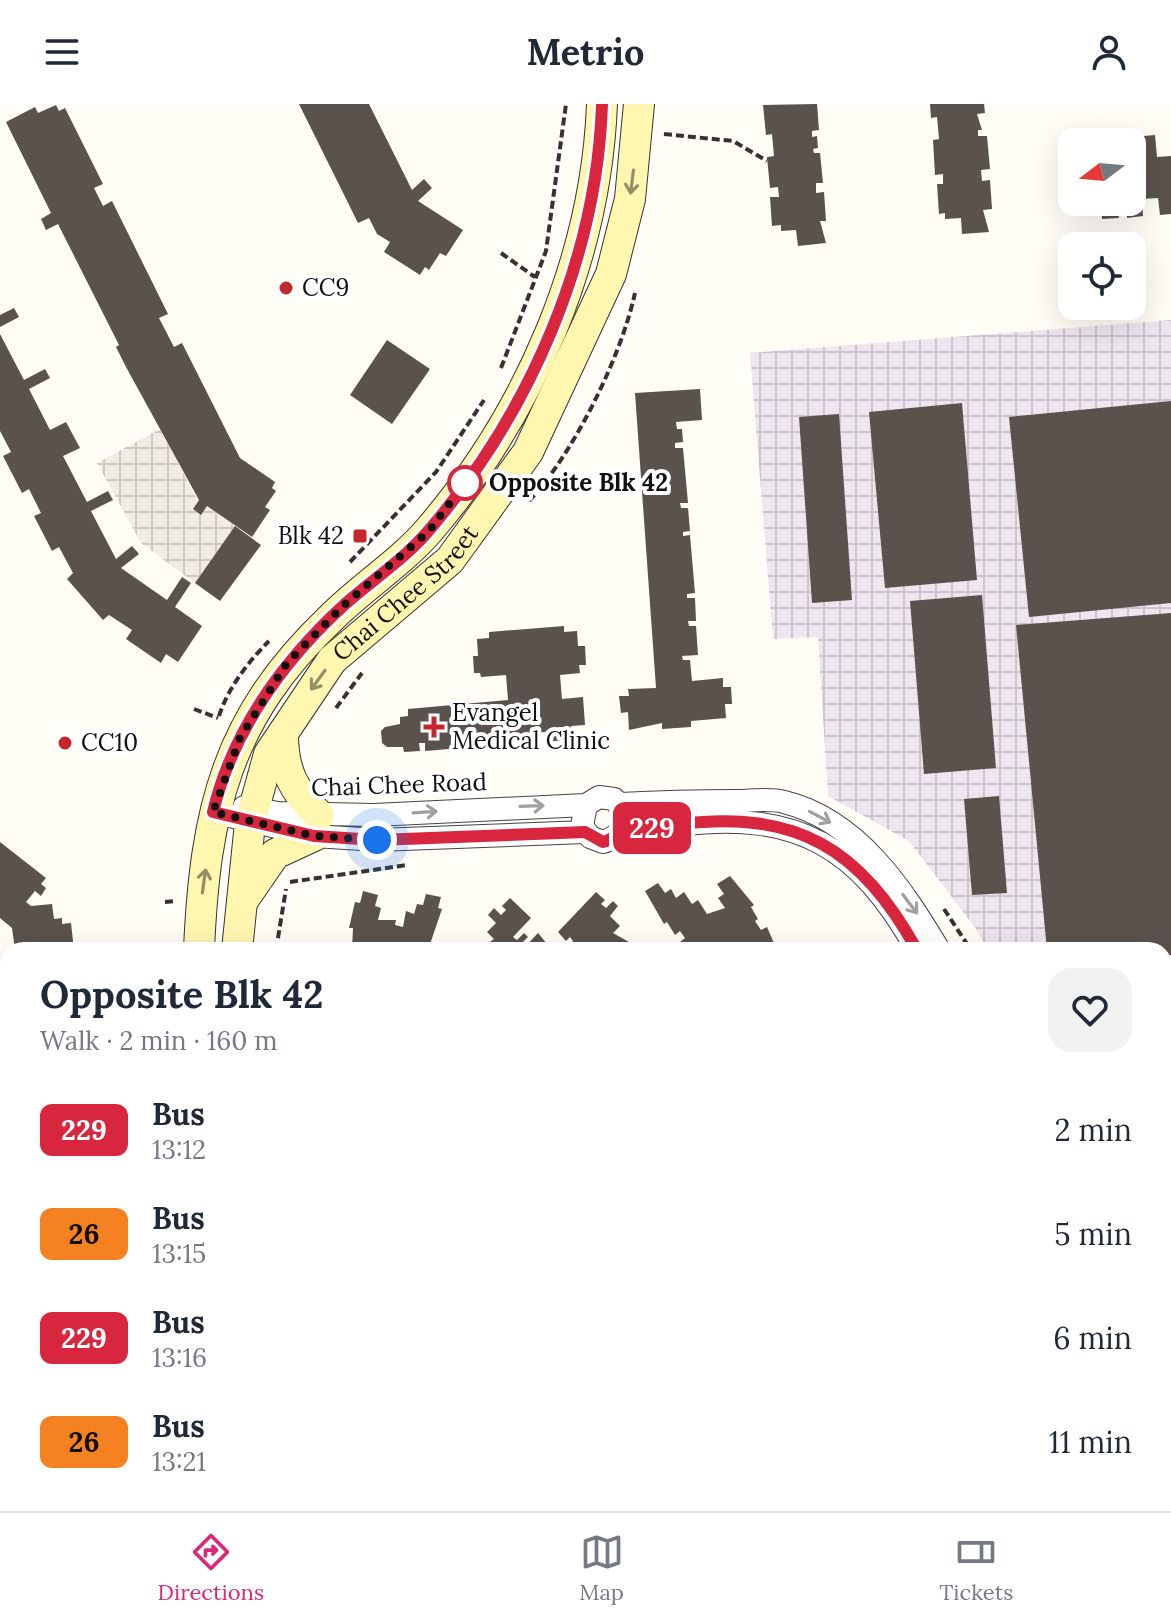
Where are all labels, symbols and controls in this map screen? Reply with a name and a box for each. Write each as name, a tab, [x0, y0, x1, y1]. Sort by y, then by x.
text: Metrio	[527, 29, 644, 75]
icon: menu	[40, 30, 84, 74]
icon: person	[1087, 30, 1131, 74]
north arrow	[1058, 128, 1146, 216]
map controls	[1058, 128, 1146, 320]
one-way arrow	[624, 169, 639, 194]
button: locate	[1058, 232, 1146, 320]
place label: CC9	[302, 272, 349, 303]
marker: CC9	[277, 279, 295, 297]
marker: Opposite Blk 42	[448, 466, 482, 500]
place label: Opposite Blk 42	[489, 467, 668, 498]
street label: Chai Chee Street	[326, 518, 485, 668]
place label: Blk 42	[278, 520, 344, 551]
marker: Blk 42	[351, 527, 369, 545]
one-way arrow	[309, 669, 326, 691]
place label: Evangel Medical Clinic	[452, 697, 610, 756]
marker: Evangel Medical Clinic	[423, 716, 445, 738]
place label: CC10	[81, 727, 138, 758]
marker: CC10	[56, 734, 74, 752]
street label: Chai Chee Road	[311, 766, 487, 803]
one-way arrow	[518, 799, 545, 814]
line badge: 229	[606, 802, 698, 854]
one-way arrow	[411, 804, 438, 819]
text: 229	[629, 810, 675, 846]
one-way arrow	[808, 810, 832, 826]
your location	[357, 820, 397, 860]
one-way arrow	[197, 869, 212, 894]
one-way arrow	[901, 893, 918, 914]
button: heart	[1048, 968, 1132, 1052]
text: Opposite Blk 42	[40, 970, 323, 1018]
text: Walk · 2 min · 160 m	[40, 1024, 278, 1057]
text: Bus	[152, 1095, 205, 1133]
text: 2 min	[1055, 1111, 1132, 1149]
text: 229	[61, 1112, 107, 1148]
text: 13:12	[152, 1133, 206, 1166]
text: Bus	[152, 1199, 205, 1237]
text: 5 min	[1054, 1215, 1132, 1253]
text: 26	[68, 1216, 100, 1252]
text: 13:15	[152, 1237, 206, 1270]
text: Bus	[152, 1303, 205, 1341]
text: 6 min	[1053, 1319, 1132, 1357]
text: 229	[61, 1320, 107, 1356]
text: 13:16	[152, 1341, 207, 1374]
text: Bus	[152, 1407, 205, 1445]
text: 11 min	[1049, 1423, 1132, 1461]
text: 26	[68, 1424, 100, 1460]
text: 13:21	[152, 1445, 206, 1478]
tab: Directions	[158, 1530, 264, 1606]
tab: Map	[579, 1530, 624, 1606]
tab: Tickets	[939, 1530, 1013, 1606]

